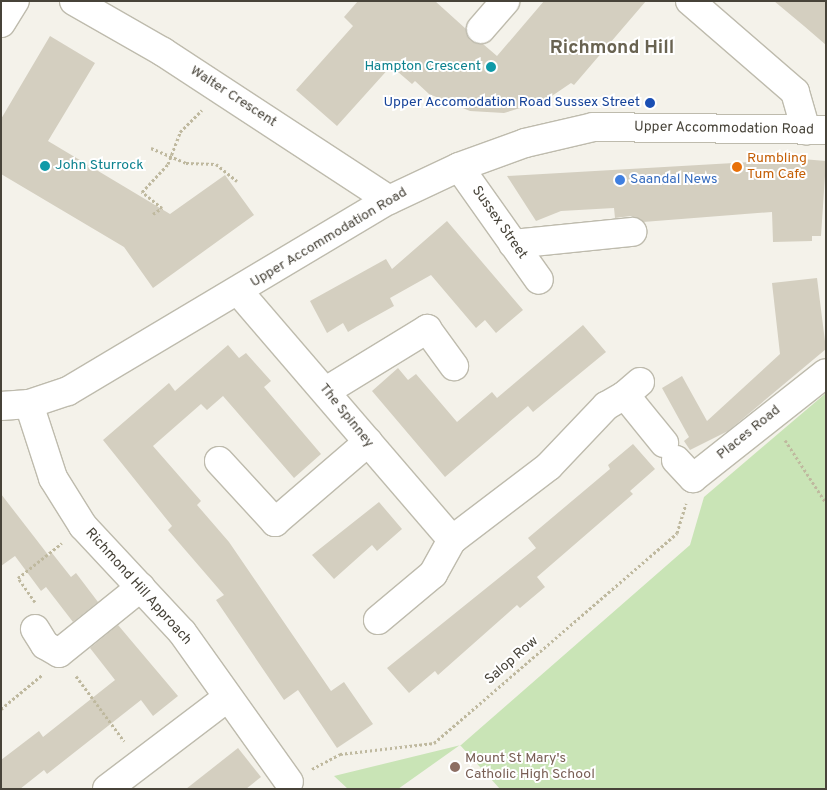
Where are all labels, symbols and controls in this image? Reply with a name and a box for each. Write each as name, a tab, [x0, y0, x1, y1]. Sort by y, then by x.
district label: Richmond Hill	[550, 38, 674, 60]
place label: Hampton Crescent	[364, 59, 481, 75]
marker: Hampton Crescent	[485, 61, 497, 73]
street label: Walter Crescent	[187, 63, 279, 131]
place label: Upper Accomodation Road Sussex Street	[383, 95, 640, 111]
marker: Upper Accomodation Road Sussex Street	[644, 97, 656, 109]
street label: Upper Accommodation Road	[634, 119, 814, 139]
place label: Rumbling Tum Cafe	[747, 151, 807, 184]
place label: John Sturrock	[55, 158, 144, 174]
marker: John Sturrock	[39, 160, 51, 172]
marker: Rumbling Tum Cafe	[731, 161, 743, 173]
place label: Saandal News	[630, 172, 717, 188]
marker: Saandal News	[614, 174, 626, 186]
street label: Sussex Street	[468, 183, 530, 263]
street label: Upper Accommodation Road	[247, 184, 411, 292]
street label: The Spinney	[315, 381, 377, 451]
street label: Places Road	[714, 402, 784, 464]
street label: Richmond Hill Approach	[81, 525, 195, 649]
street label: Salop Row	[482, 633, 542, 689]
place label: Mount St Mary's Catholic High School	[465, 751, 595, 784]
marker: Mount St Mary's Catholic High School	[449, 761, 461, 773]

